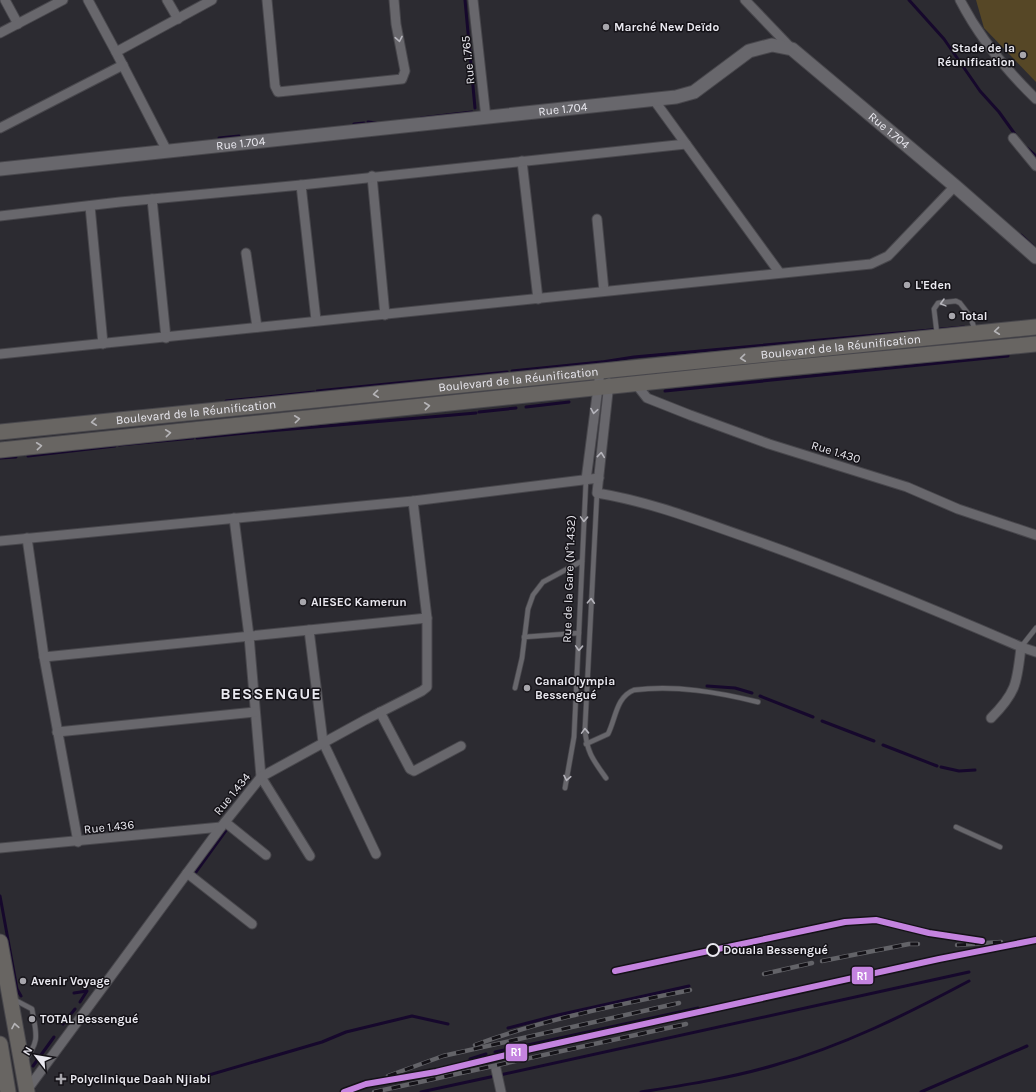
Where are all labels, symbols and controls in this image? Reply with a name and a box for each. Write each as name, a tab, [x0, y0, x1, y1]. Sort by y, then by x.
place label: Marché New Deïdo	[614, 20, 719, 34]
marker: Marché New Deïdo	[601, 22, 611, 32]
street label: Rue 1.765	[458, 35, 478, 85]
one-way arrow	[394, 36, 402, 42]
place label: Stade de la Réunification	[937, 41, 1015, 69]
marker: Stade de la Réunification	[1018, 50, 1028, 60]
street label: Rue 1.704	[538, 99, 588, 119]
street label: Rue 1.704	[866, 109, 913, 152]
street label: Rue 1.704	[215, 134, 266, 153]
place label: L'Eden	[915, 278, 951, 292]
marker: L'Eden	[902, 280, 912, 290]
one-way arrow	[939, 298, 946, 307]
place label: Total	[960, 309, 988, 323]
marker: Total	[947, 311, 957, 321]
one-way arrow	[994, 327, 1000, 336]
street label: Boulevard de la Réunification	[760, 332, 921, 362]
one-way arrow	[740, 353, 746, 362]
street label: Boulevard de la Réunification	[438, 364, 599, 395]
one-way arrow	[373, 390, 379, 399]
street label: Boulevard de la Réunification	[115, 397, 277, 427]
one-way arrow	[424, 402, 430, 411]
one-way arrow	[590, 407, 599, 414]
one-way arrow	[294, 415, 300, 424]
one-way arrow	[91, 418, 97, 427]
one-way arrow	[165, 428, 171, 437]
street label: Rue 1.430	[810, 438, 862, 466]
one-way arrow	[36, 442, 42, 451]
one-way arrow	[597, 452, 606, 458]
street label: Rue de la Gare (N°1.432)	[560, 515, 578, 643]
one-way arrow	[580, 516, 588, 522]
place label: AIESEC Kamerun	[311, 595, 407, 609]
marker: AIESEC Kamerun	[298, 597, 308, 607]
one-way arrow	[587, 598, 596, 604]
one-way arrow	[574, 645, 583, 651]
place label: CanalOlympia Bessengué	[535, 674, 615, 702]
marker: CanalOlympia Bessengué	[522, 683, 532, 693]
district label: BESSENGUE	[220, 684, 322, 703]
one-way arrow	[581, 728, 589, 734]
street label: Rue 1.434	[211, 770, 253, 818]
one-way arrow	[563, 775, 571, 781]
street label: Rue 1.436	[83, 817, 135, 837]
marker: Douala Bessengué	[706, 943, 720, 957]
place label: Douala Bessengué	[723, 943, 828, 957]
line badge: R1	[851, 966, 874, 985]
text: R1	[856, 970, 868, 983]
place label: Avenir Voyage	[31, 974, 110, 988]
marker: Avenir Voyage	[18, 976, 28, 986]
place label: TOTAL Bessengué	[40, 1012, 138, 1026]
marker: TOTAL Bessengué	[27, 1014, 37, 1024]
one-way arrow	[11, 1023, 20, 1029]
north arrow	[16, 1036, 56, 1076]
line badge: R1	[505, 1043, 528, 1062]
text: N	[20, 1044, 35, 1058]
text: R1	[510, 1046, 522, 1059]
place label: Polyclinique Daah Njiabi	[70, 1072, 211, 1086]
marker: Polyclinique Daah Njiabi	[55, 1073, 67, 1085]

